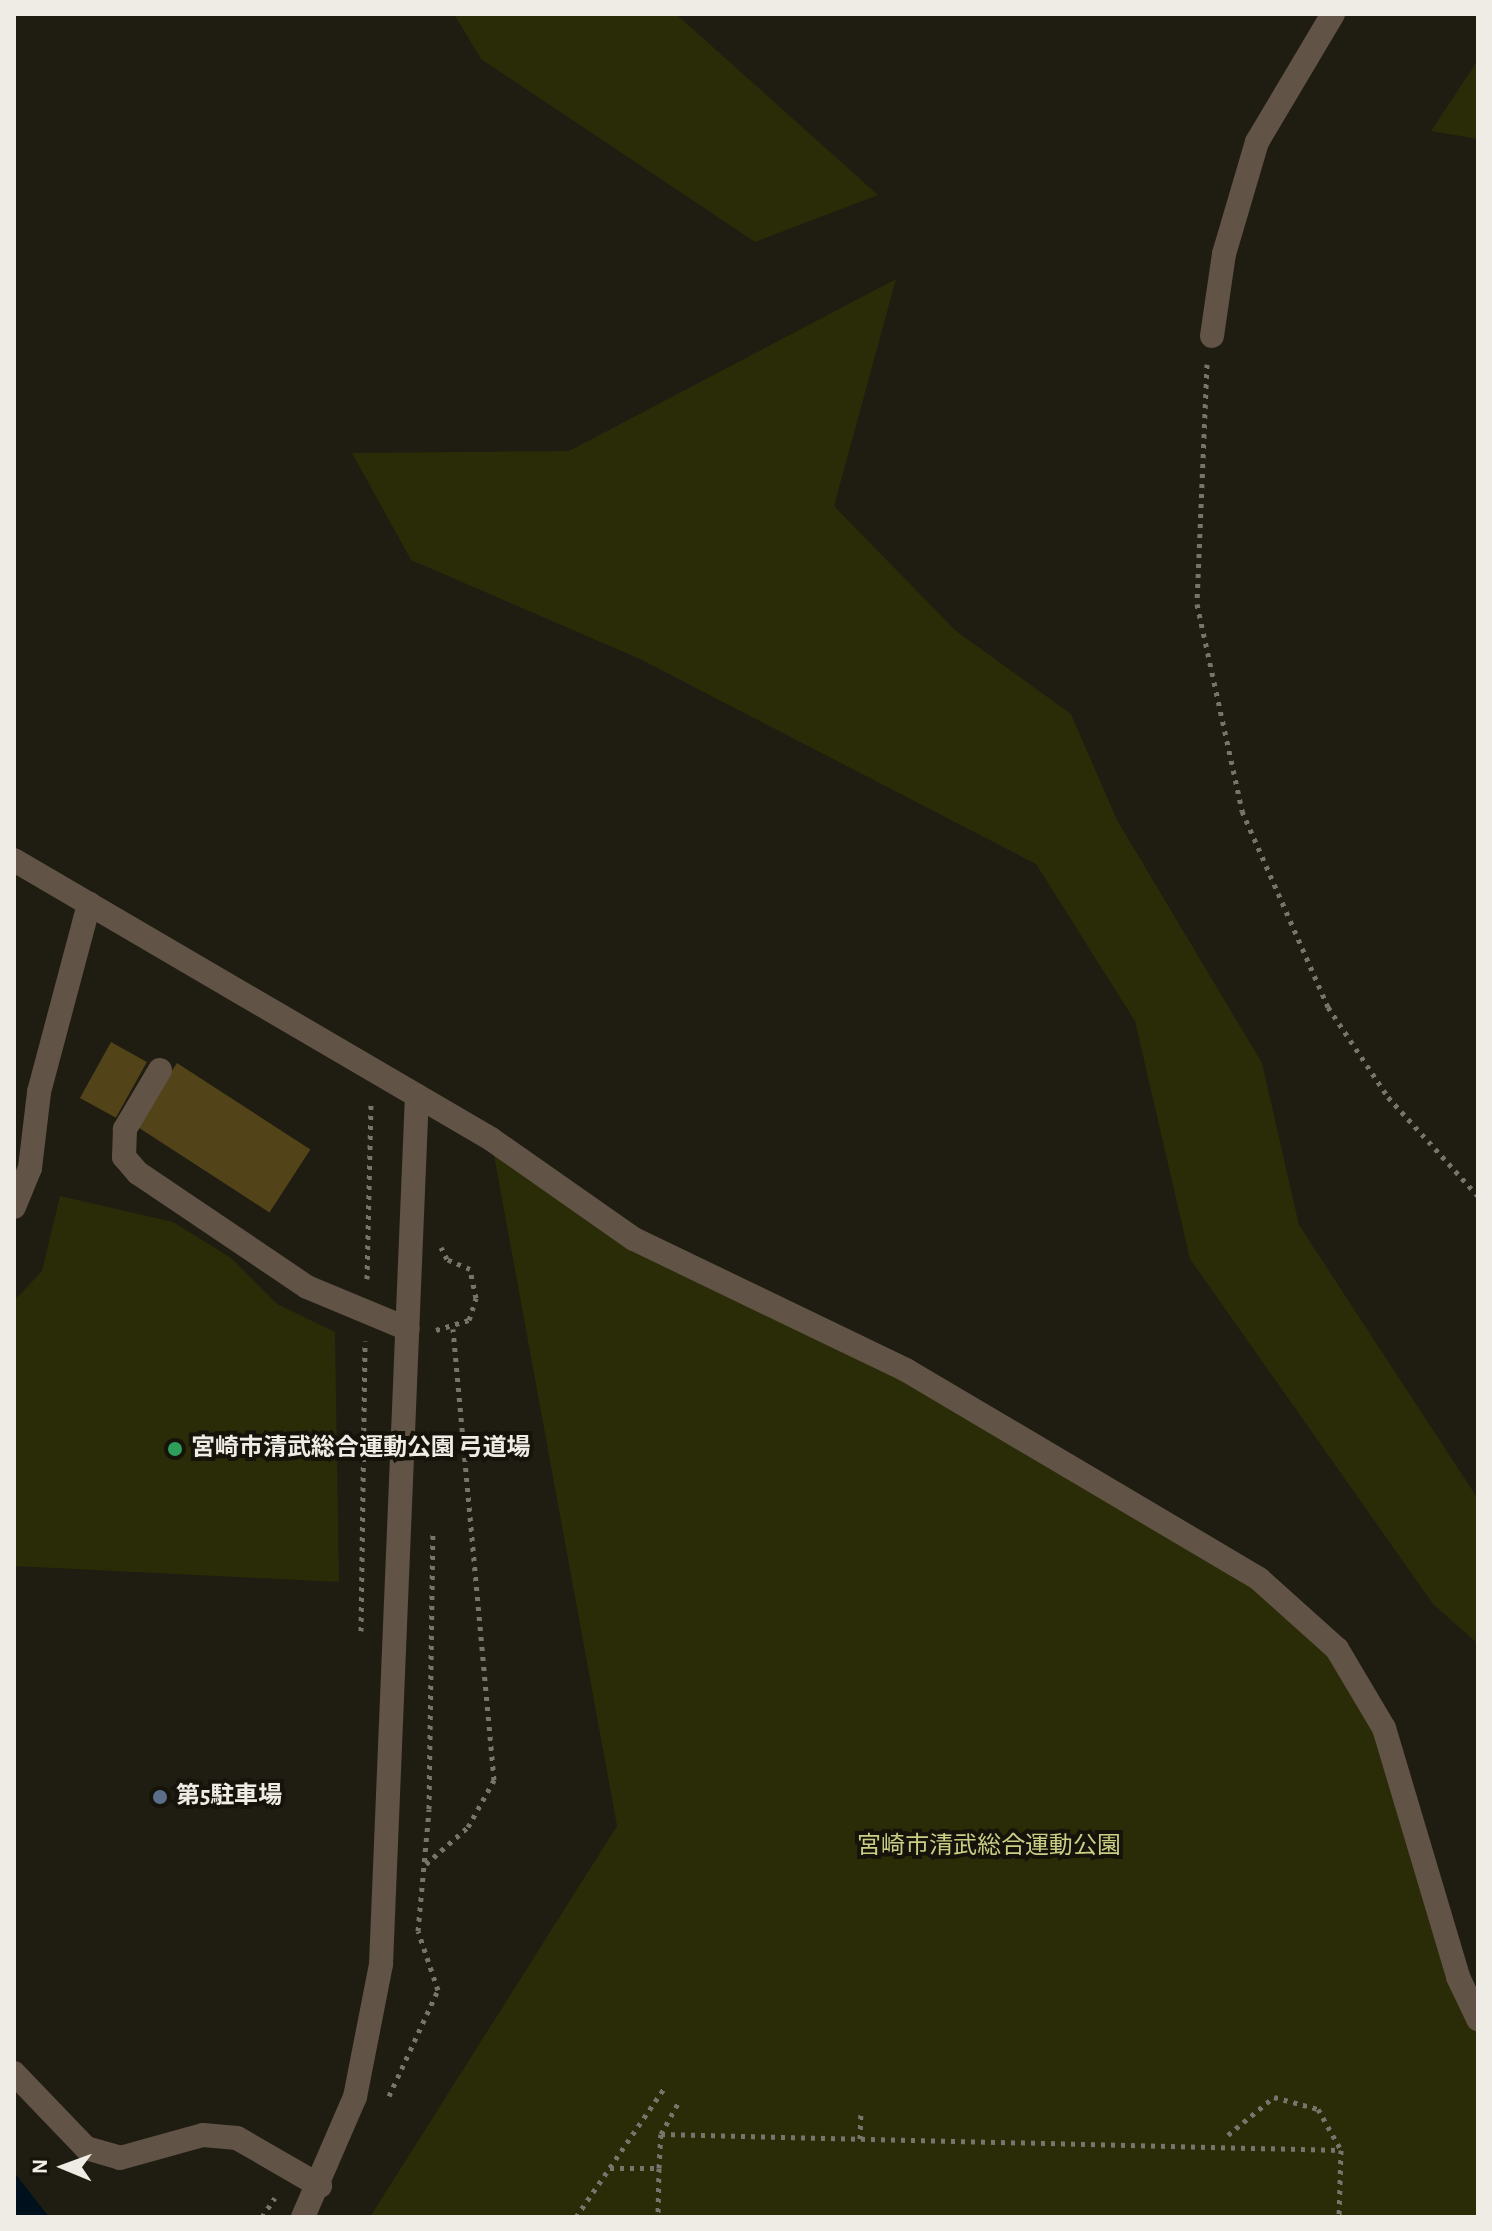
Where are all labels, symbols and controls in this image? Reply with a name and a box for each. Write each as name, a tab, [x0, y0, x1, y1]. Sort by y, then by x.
place label: 宮崎市清武総合運動公園 弓道場	[191, 1435, 531, 1463]
marker: 宮崎市清武総合運動公園 弓道場	[166, 1440, 184, 1458]
place label: 第5駐車場	[176, 1783, 282, 1811]
marker: 第5駐車場	[151, 1788, 169, 1806]
park label: 宮崎市清武総合運動公園	[857, 1833, 1121, 1861]
north arrow	[24, 2127, 104, 2207]
text: N	[29, 2159, 51, 2174]

